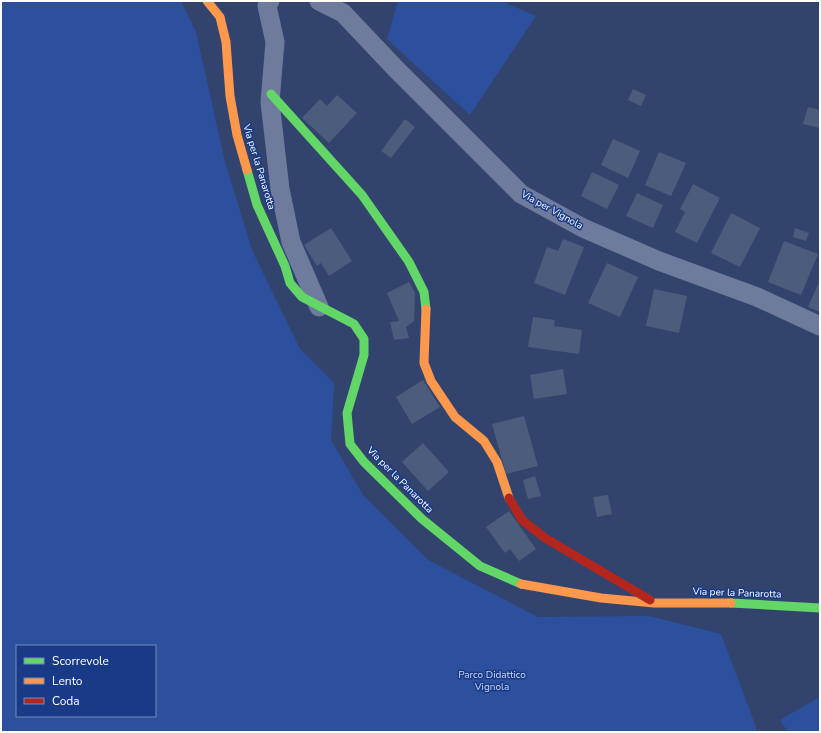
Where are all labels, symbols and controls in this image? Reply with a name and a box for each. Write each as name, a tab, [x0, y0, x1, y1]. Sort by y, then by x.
street label: Via per la Panarotta	[239, 122, 279, 211]
street label: Via per Vignola	[518, 187, 586, 233]
street label: Via per la Panarotta	[363, 443, 436, 516]
street label: Via per la Panarotta	[691, 584, 782, 602]
legend	[16, 645, 156, 717]
text: Scorrevole	[52, 653, 109, 669]
park label: Parco Didattico Vignola	[458, 668, 526, 694]
text: Lento	[52, 673, 83, 689]
text: Coda	[52, 693, 80, 709]

